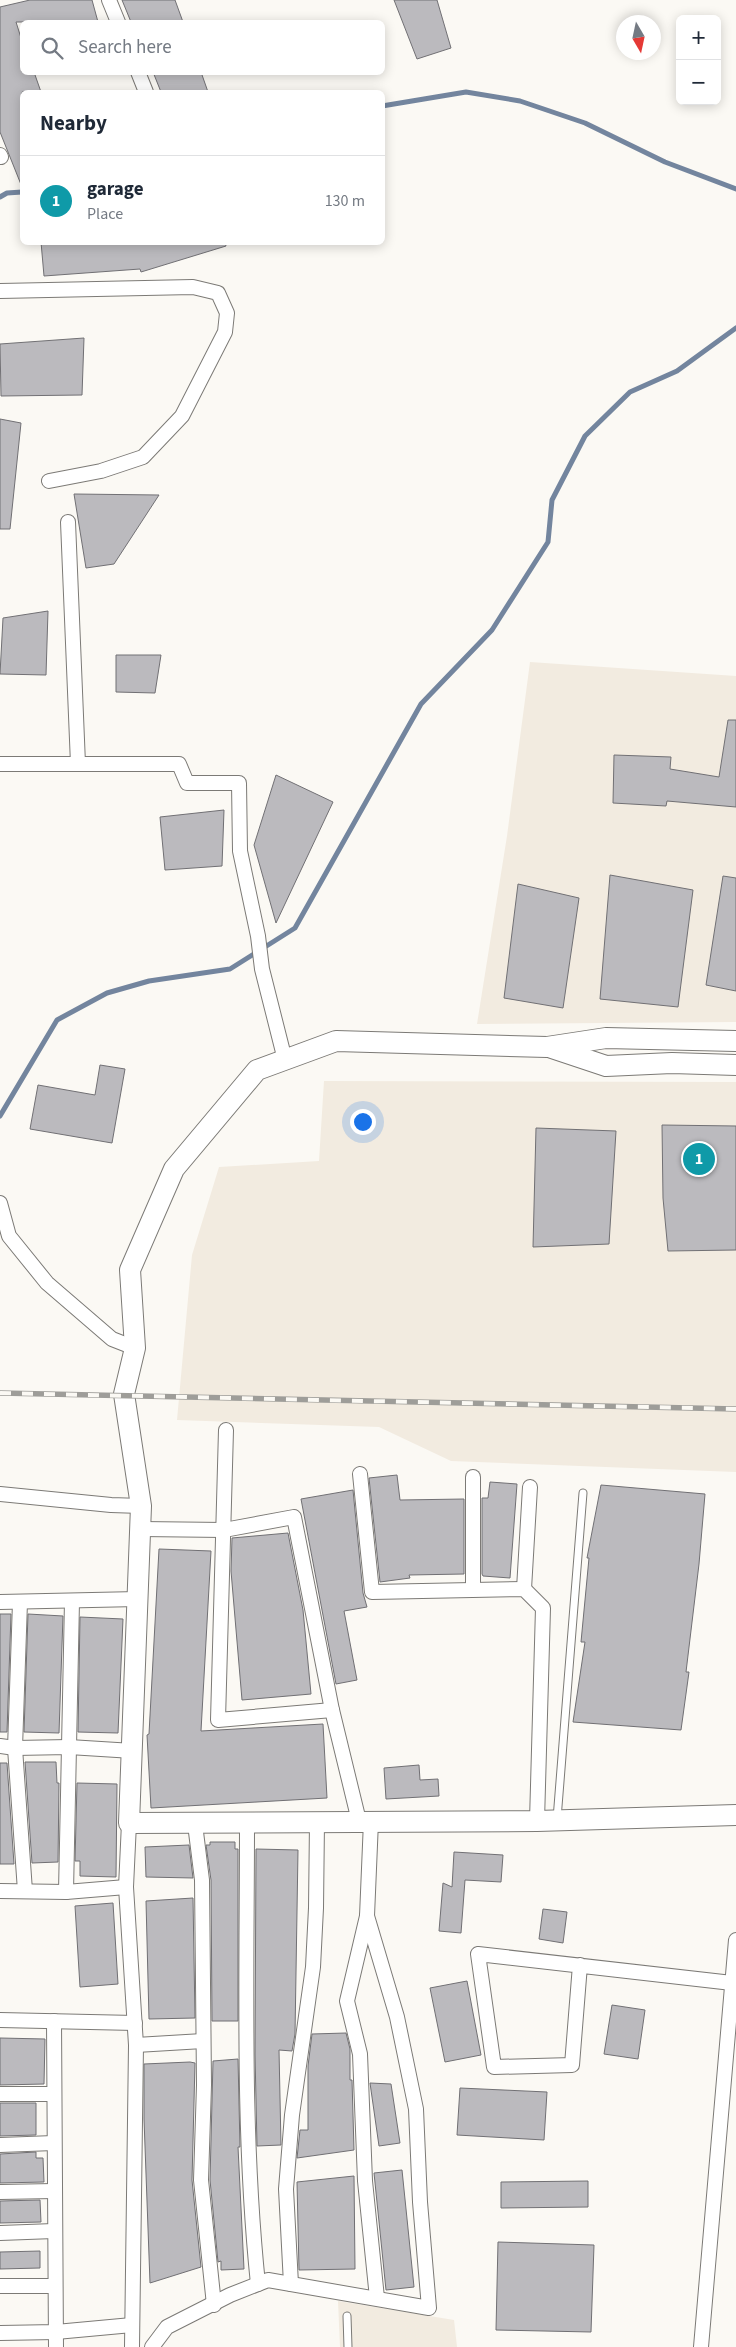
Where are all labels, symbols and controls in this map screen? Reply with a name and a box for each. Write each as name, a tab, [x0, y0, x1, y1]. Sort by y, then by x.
north arrow	[616, 15, 661, 60]
map controls	[676, 15, 721, 105]
button: +	[676, 15, 721, 60]
search box	[20, 20, 385, 75]
icon: search	[38, 34, 66, 62]
text: Search here	[78, 34, 172, 61]
button: −	[676, 60, 721, 105]
text: Nearby	[40, 108, 107, 138]
text: garage	[87, 176, 143, 203]
text: 1	[52, 190, 60, 212]
text: 130 m	[325, 190, 365, 212]
text: Place	[87, 203, 123, 225]
your location	[350, 1109, 376, 1135]
pin: 1	[683, 1140, 715, 1178]

